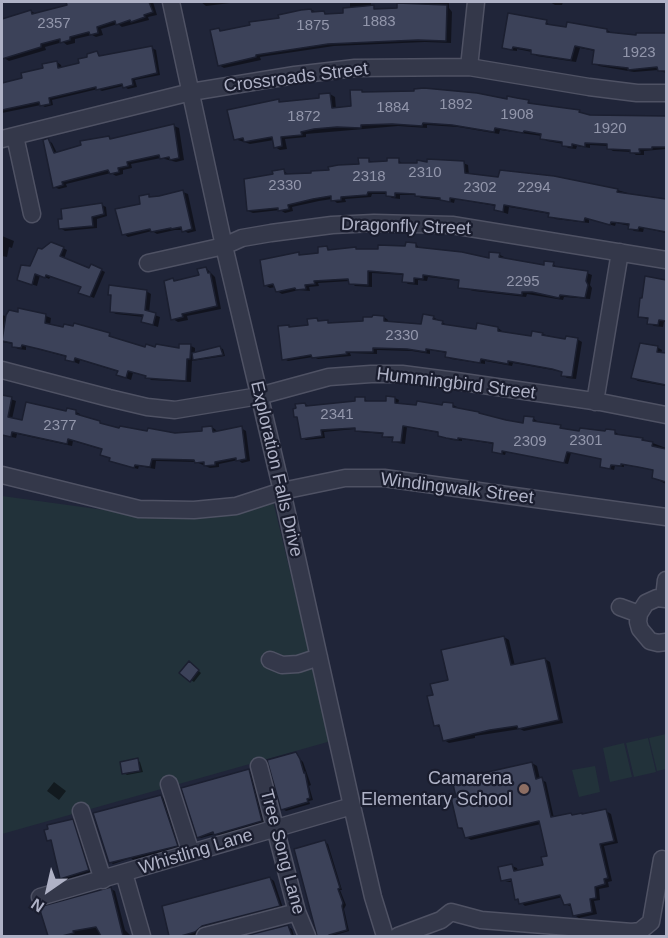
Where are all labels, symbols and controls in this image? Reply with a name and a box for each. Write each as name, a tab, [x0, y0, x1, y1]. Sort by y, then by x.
house number: 1883	[362, 13, 396, 31]
house number: 2357	[37, 15, 71, 33]
house number: 1875	[296, 17, 330, 35]
house number: 1923	[622, 44, 656, 62]
street label: Crossroads Street	[223, 58, 369, 98]
house number: 1892	[439, 96, 473, 114]
house number: 1884	[376, 99, 410, 117]
house number: 1908	[500, 106, 534, 124]
house number: 1872	[287, 108, 321, 126]
house number: 1920	[593, 120, 627, 138]
house number: 2310	[408, 164, 442, 182]
house number: 2318	[352, 168, 386, 186]
house number: 2330	[268, 177, 302, 195]
house number: 2302	[463, 179, 497, 197]
house number: 2294	[517, 179, 551, 197]
street label: Dragonfly Street	[341, 214, 471, 240]
house number: 2295	[506, 273, 540, 291]
house number: 2330	[385, 327, 419, 345]
street label: Hummingbird Street	[375, 364, 537, 404]
street label: Exploration Falls Drive	[245, 379, 307, 559]
house number: 2341	[320, 406, 354, 424]
house number: 2377	[43, 417, 77, 435]
house number: 2301	[569, 432, 603, 450]
house number: 2309	[513, 433, 547, 451]
street label: Windingwalk Street	[379, 469, 535, 509]
place label: Camarena Elementary School	[361, 768, 512, 810]
marker: Camarena Elementary School	[517, 782, 531, 796]
street label: Tree Song Lane	[255, 787, 309, 917]
street label: Whistling Lane	[136, 824, 256, 880]
north arrow	[18, 860, 78, 920]
text: N	[28, 895, 47, 916]

